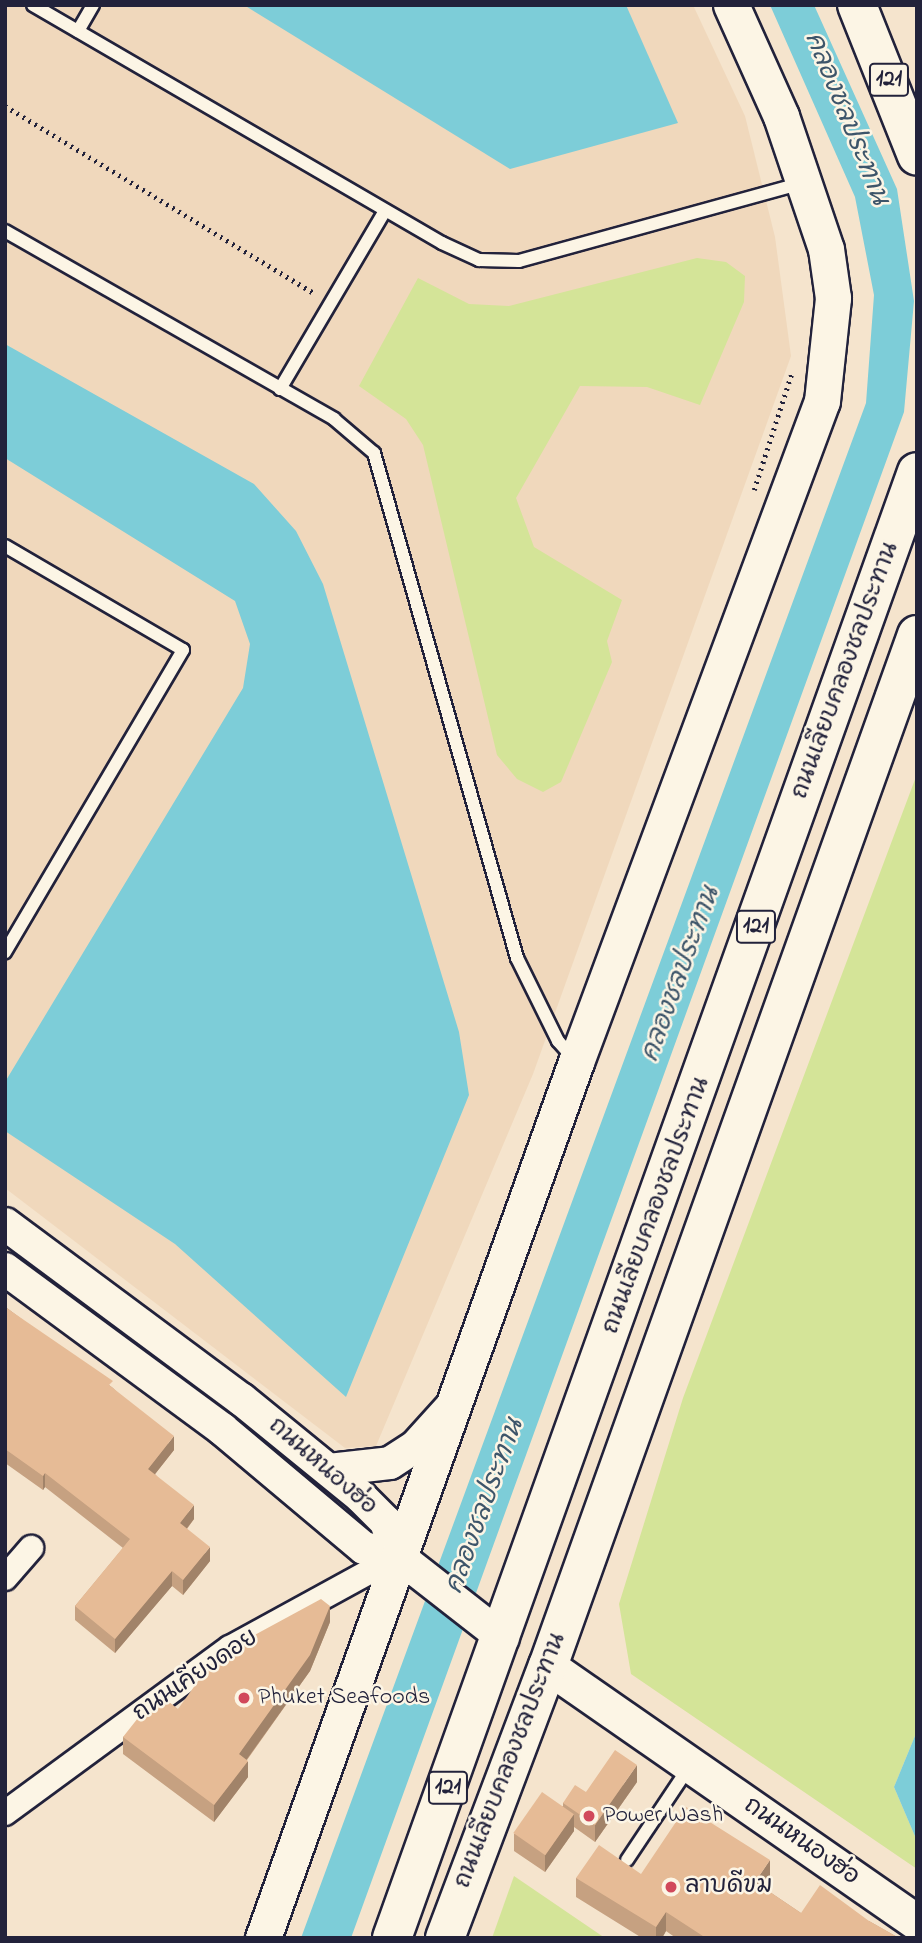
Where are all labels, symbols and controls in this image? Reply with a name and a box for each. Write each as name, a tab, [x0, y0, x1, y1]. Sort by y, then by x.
water label: คลองชลประทาน	[796, 28, 894, 210]
road number: 121	[868, 60, 910, 100]
street label: ถนนเลียบคลองชลประทาน	[786, 539, 906, 803]
water label: คลองชลประทาน	[636, 884, 728, 1066]
road number: 121	[735, 908, 777, 946]
street label: ถนนเลียบคลองชลประทาน	[597, 1074, 717, 1338]
street label: ถนนหนองฮ่อ	[262, 1412, 382, 1522]
water label: คลองชลประทาน	[440, 1416, 532, 1598]
street label: ถนนเคียงดอย	[128, 1624, 264, 1728]
street label: ถนนเลียบคลองชลประทาน	[449, 1629, 573, 1893]
place label: Phuket Seafoods	[258, 1684, 430, 1712]
marker: Phuket Seafoods	[236, 1690, 252, 1706]
road number: 121	[427, 1768, 469, 1808]
street label: ถนนหนองฮ่อ	[738, 1792, 864, 1892]
place label: Power Wash	[603, 1802, 723, 1830]
marker: Power Wash	[581, 1808, 597, 1824]
place label: ลาบดีขม	[685, 1873, 772, 1901]
marker: ลาบดีขม	[663, 1879, 679, 1895]

